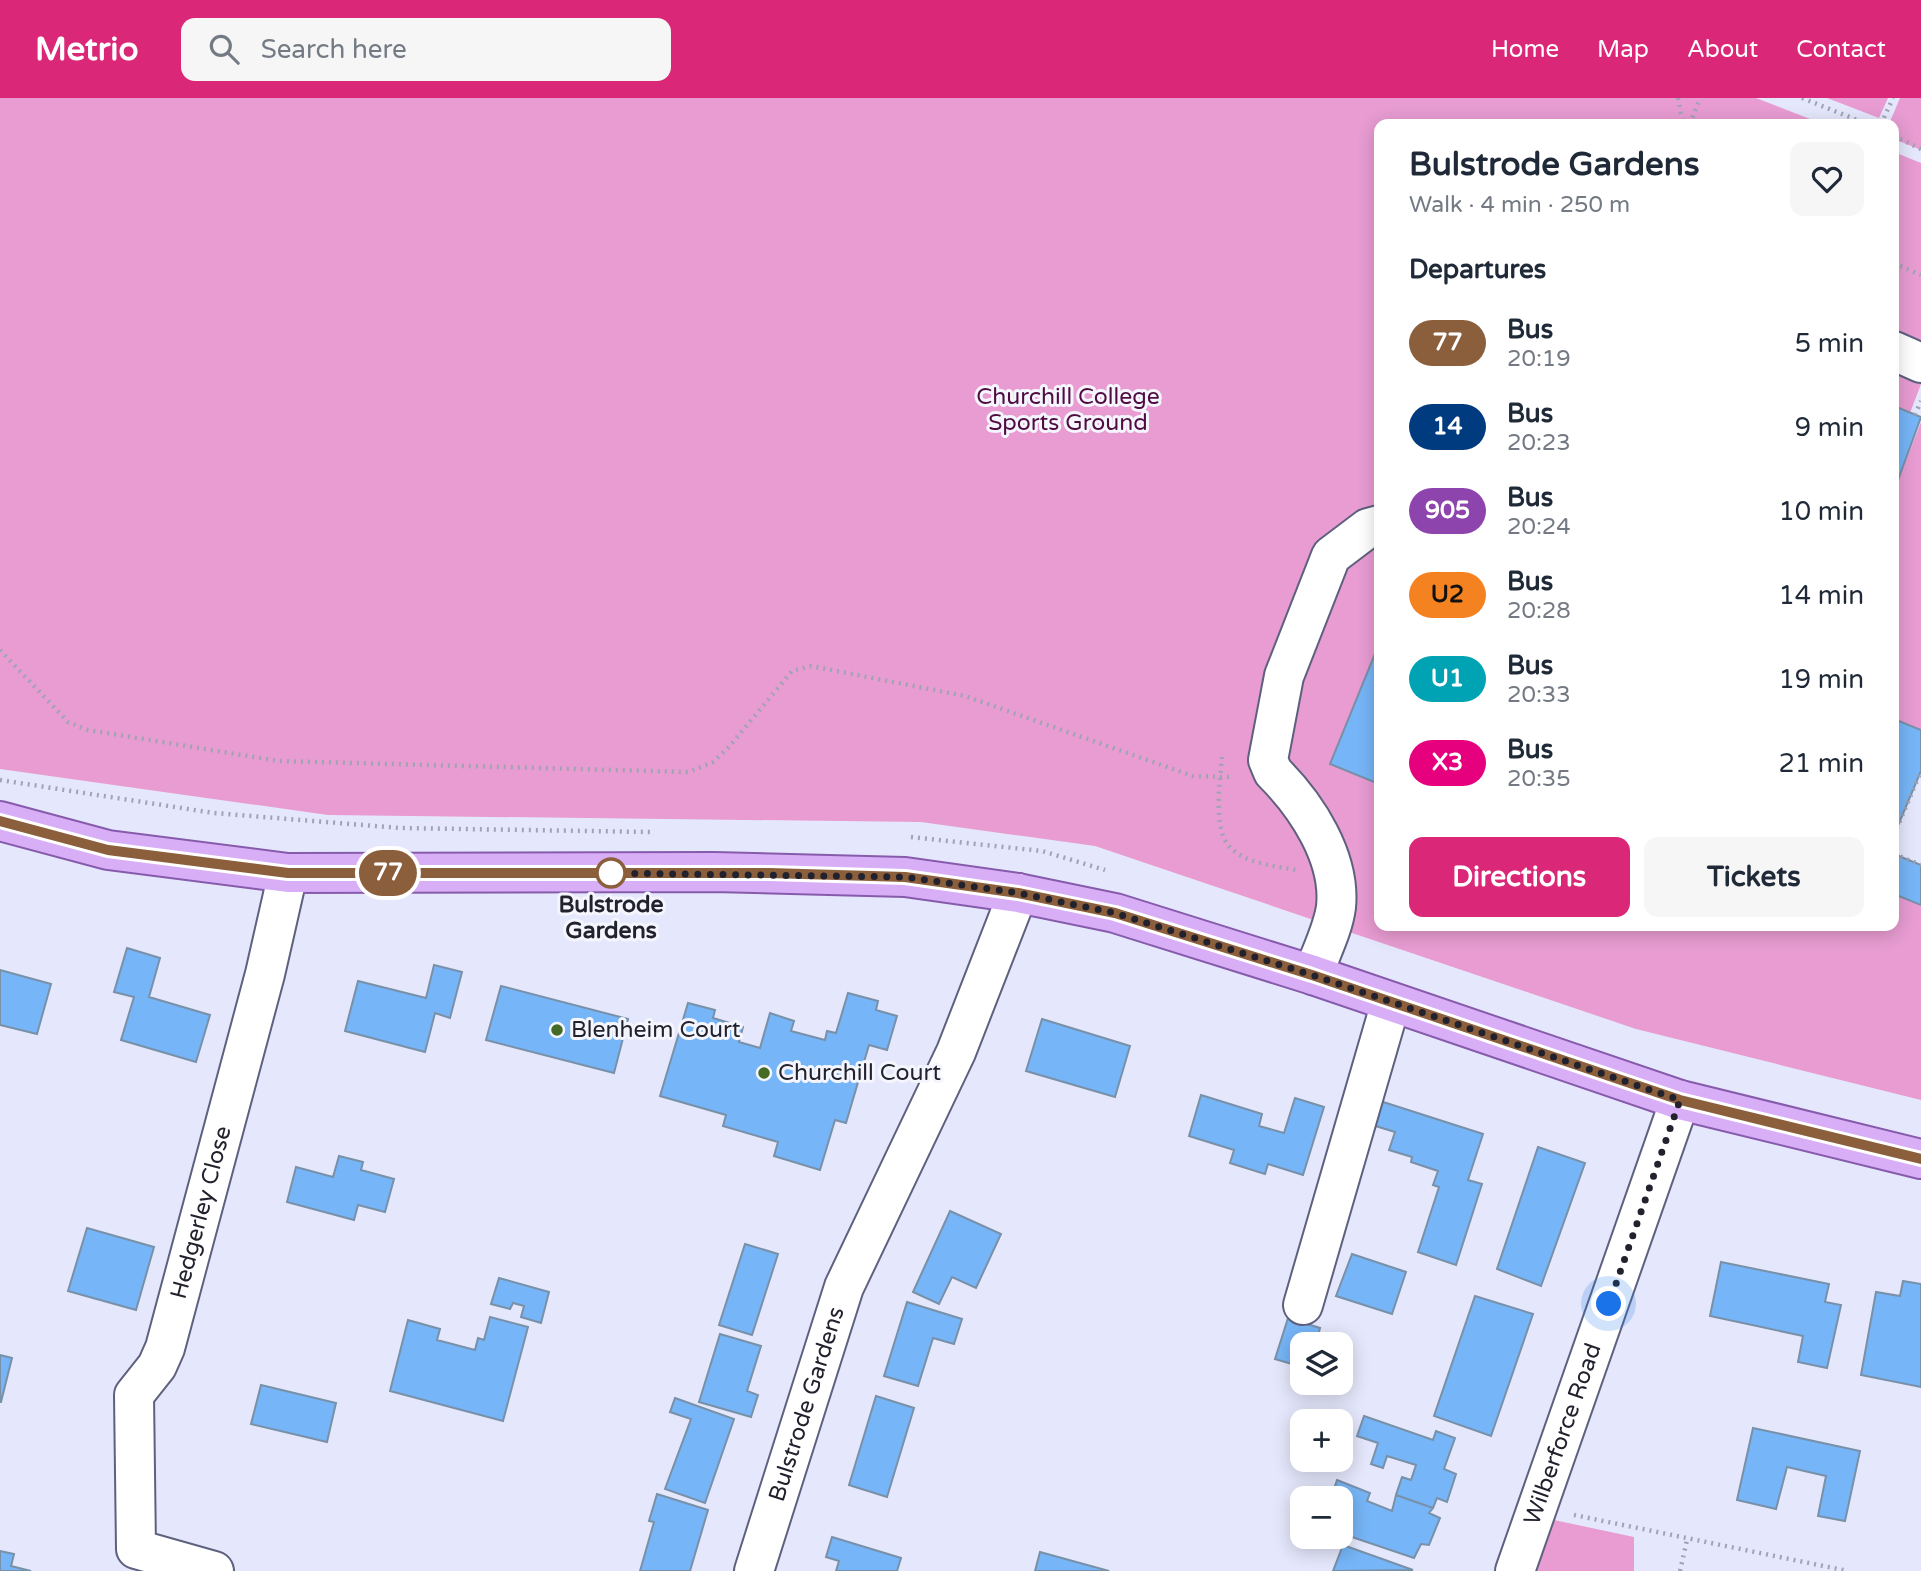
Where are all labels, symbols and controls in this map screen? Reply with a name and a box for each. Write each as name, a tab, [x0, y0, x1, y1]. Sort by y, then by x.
search box	[181, 18, 671, 81]
text: Metrio	[35, 30, 139, 69]
icon: search	[205, 30, 243, 68]
text: Search here	[261, 34, 407, 65]
text: Home	[1491, 35, 1559, 64]
text: Map	[1597, 35, 1649, 64]
text: About	[1687, 35, 1758, 64]
text: Contact	[1796, 35, 1886, 64]
button: heart	[1790, 142, 1864, 216]
text: Bulstrode Gardens	[1409, 145, 1700, 184]
text: Walk · 4 min · 250 m	[1409, 191, 1630, 219]
text: Departures	[1409, 254, 1546, 285]
text: Bus	[1507, 314, 1553, 345]
text: 77	[1432, 328, 1463, 357]
text: 5 min	[1795, 328, 1864, 359]
text: 20:19	[1507, 345, 1571, 373]
park label: Churchill College Sports Ground	[976, 383, 1160, 437]
text: Bus	[1507, 398, 1553, 429]
text: 14	[1432, 412, 1463, 441]
text: 9 min	[1795, 412, 1864, 443]
text: 20:23	[1507, 429, 1571, 457]
text: Bus	[1507, 482, 1553, 513]
text: 905	[1425, 496, 1470, 525]
text: 10 min	[1778, 496, 1864, 527]
text: 20:24	[1507, 513, 1571, 541]
text: Bus	[1507, 566, 1553, 597]
text: U2	[1431, 580, 1464, 609]
text: 14 min	[1778, 580, 1864, 611]
text: 20:28	[1507, 597, 1571, 625]
text: Bus	[1507, 650, 1553, 681]
text: U1	[1431, 664, 1464, 693]
text: 19 min	[1778, 664, 1864, 695]
text: 20:33	[1507, 681, 1571, 709]
text: Bus	[1507, 734, 1553, 765]
text: X3	[1432, 748, 1463, 777]
text: 21 min	[1778, 748, 1864, 779]
text: 20:35	[1507, 765, 1571, 793]
button: Directions	[1409, 837, 1630, 917]
button: Tickets	[1644, 837, 1864, 917]
line badge: 77	[356, 850, 420, 896]
text: 77	[373, 858, 403, 887]
marker: Bulstrode Gardens	[596, 858, 626, 888]
place label: Bulstrode Gardens	[558, 891, 664, 945]
place label: Blenheim Court	[571, 1016, 741, 1044]
marker: Blenheim Court	[549, 1022, 565, 1038]
place label: Churchill Court	[778, 1059, 941, 1087]
marker: Churchill Court	[756, 1065, 772, 1081]
street label: Hedgerley Close	[165, 1123, 238, 1302]
your location	[1591, 1286, 1626, 1321]
street label: Bulstrode Gardens	[763, 1303, 851, 1505]
map controls	[1290, 1332, 1353, 1549]
button: layers	[1290, 1332, 1353, 1395]
street label: Wilberforce Road	[1518, 1340, 1608, 1529]
button: +	[1290, 1409, 1353, 1472]
button: −	[1290, 1486, 1353, 1549]

